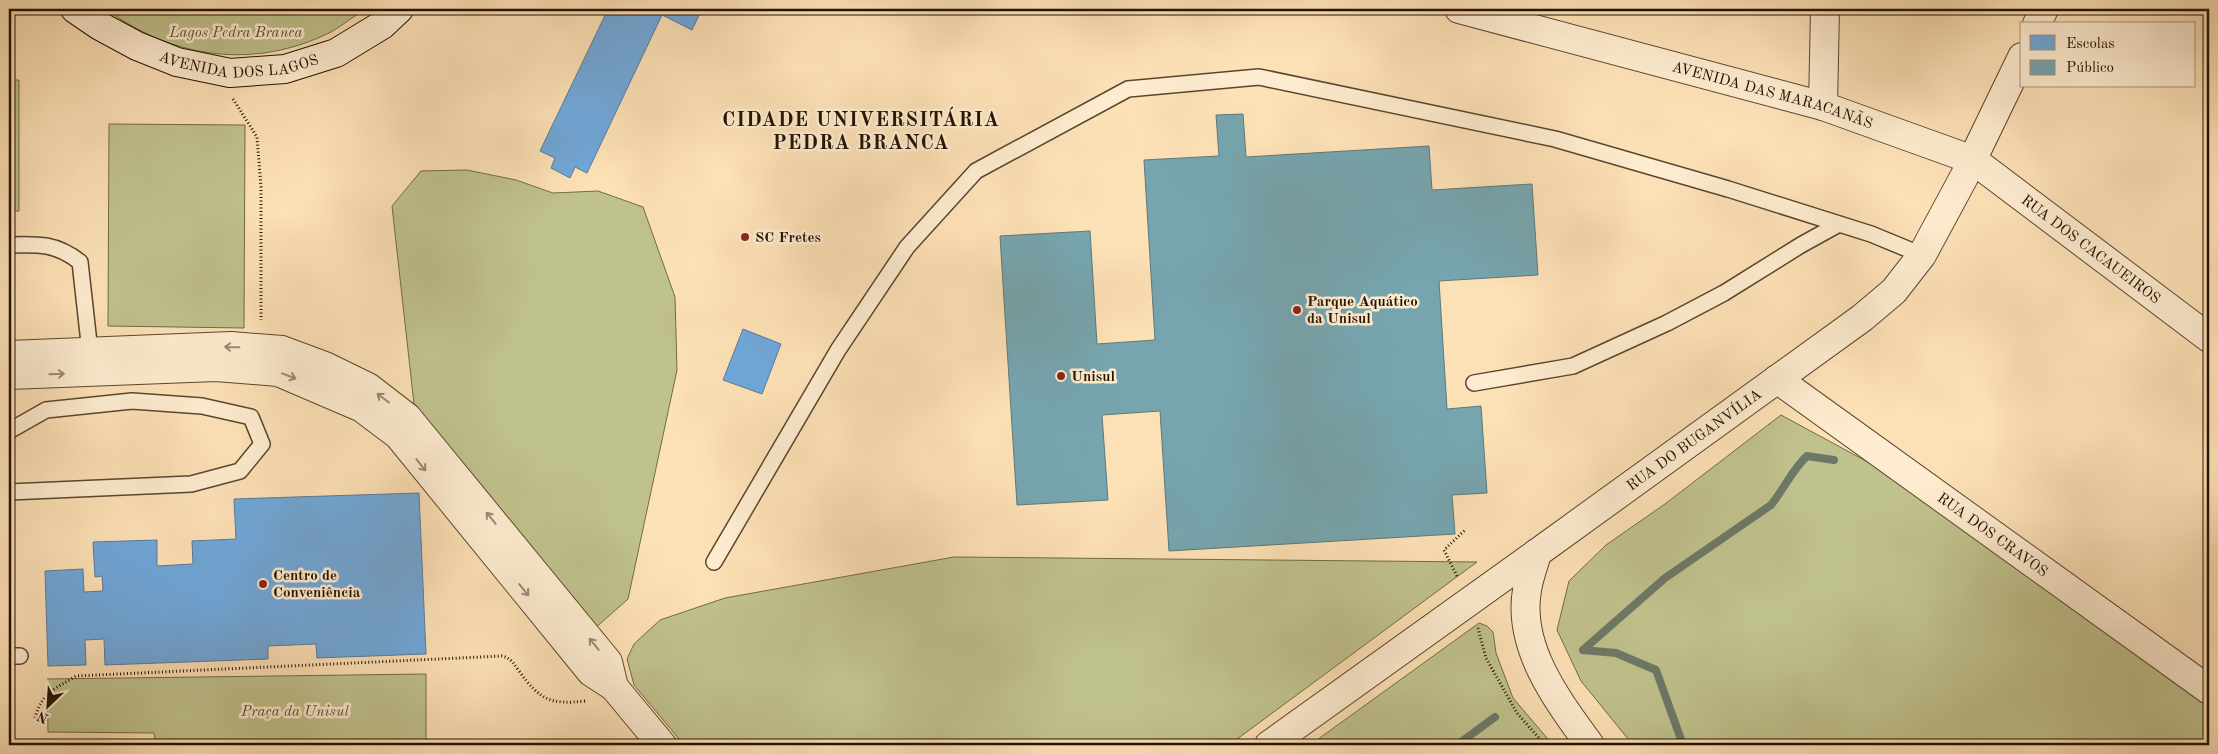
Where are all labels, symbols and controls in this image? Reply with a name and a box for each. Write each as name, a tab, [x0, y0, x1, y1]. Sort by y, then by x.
legend	[2020, 22, 2196, 88]
park label: Lagos Pedra Branca	[168, 26, 303, 41]
text: Escolas	[2066, 37, 2115, 52]
street label: AVENIDA DOS LAGOS	[157, 50, 321, 82]
street label: AVENIDA DAS MARACANÃS	[1670, 60, 1875, 132]
text: Público	[2066, 61, 2114, 76]
district label: CIDADE UNIVERSITÁRIA PEDRA BRANCA	[722, 106, 1000, 154]
street label: RUA DOS CACAUEIROS	[2018, 193, 2163, 307]
marker: SC Fretes	[739, 231, 751, 243]
place label: SC Fretes	[755, 231, 821, 246]
place label: Parque Aquático da Unisul	[1307, 295, 1418, 327]
marker: Parque Aquático da Unisul	[1291, 304, 1303, 316]
one-way arrow	[224, 342, 240, 352]
one-way arrow	[49, 369, 65, 378]
marker: Unisul	[1055, 370, 1067, 382]
place label: Unisul	[1071, 370, 1115, 385]
one-way arrow	[281, 372, 296, 381]
street label: RUA DO BUGANVÍLIA	[1625, 387, 1765, 494]
one-way arrow	[376, 393, 390, 403]
one-way arrow	[416, 458, 427, 471]
street label: RUA DOS CRAVOS	[1934, 491, 2050, 580]
one-way arrow	[485, 512, 496, 525]
place label: Centro de Conveniência	[273, 569, 361, 601]
marker: Centro de Conveniência	[257, 578, 269, 590]
one-way arrow	[519, 584, 530, 597]
one-way arrow	[588, 638, 599, 651]
north arrow	[22, 682, 72, 732]
park label: Praça da Unisul	[240, 705, 349, 720]
text: N	[35, 708, 51, 725]

